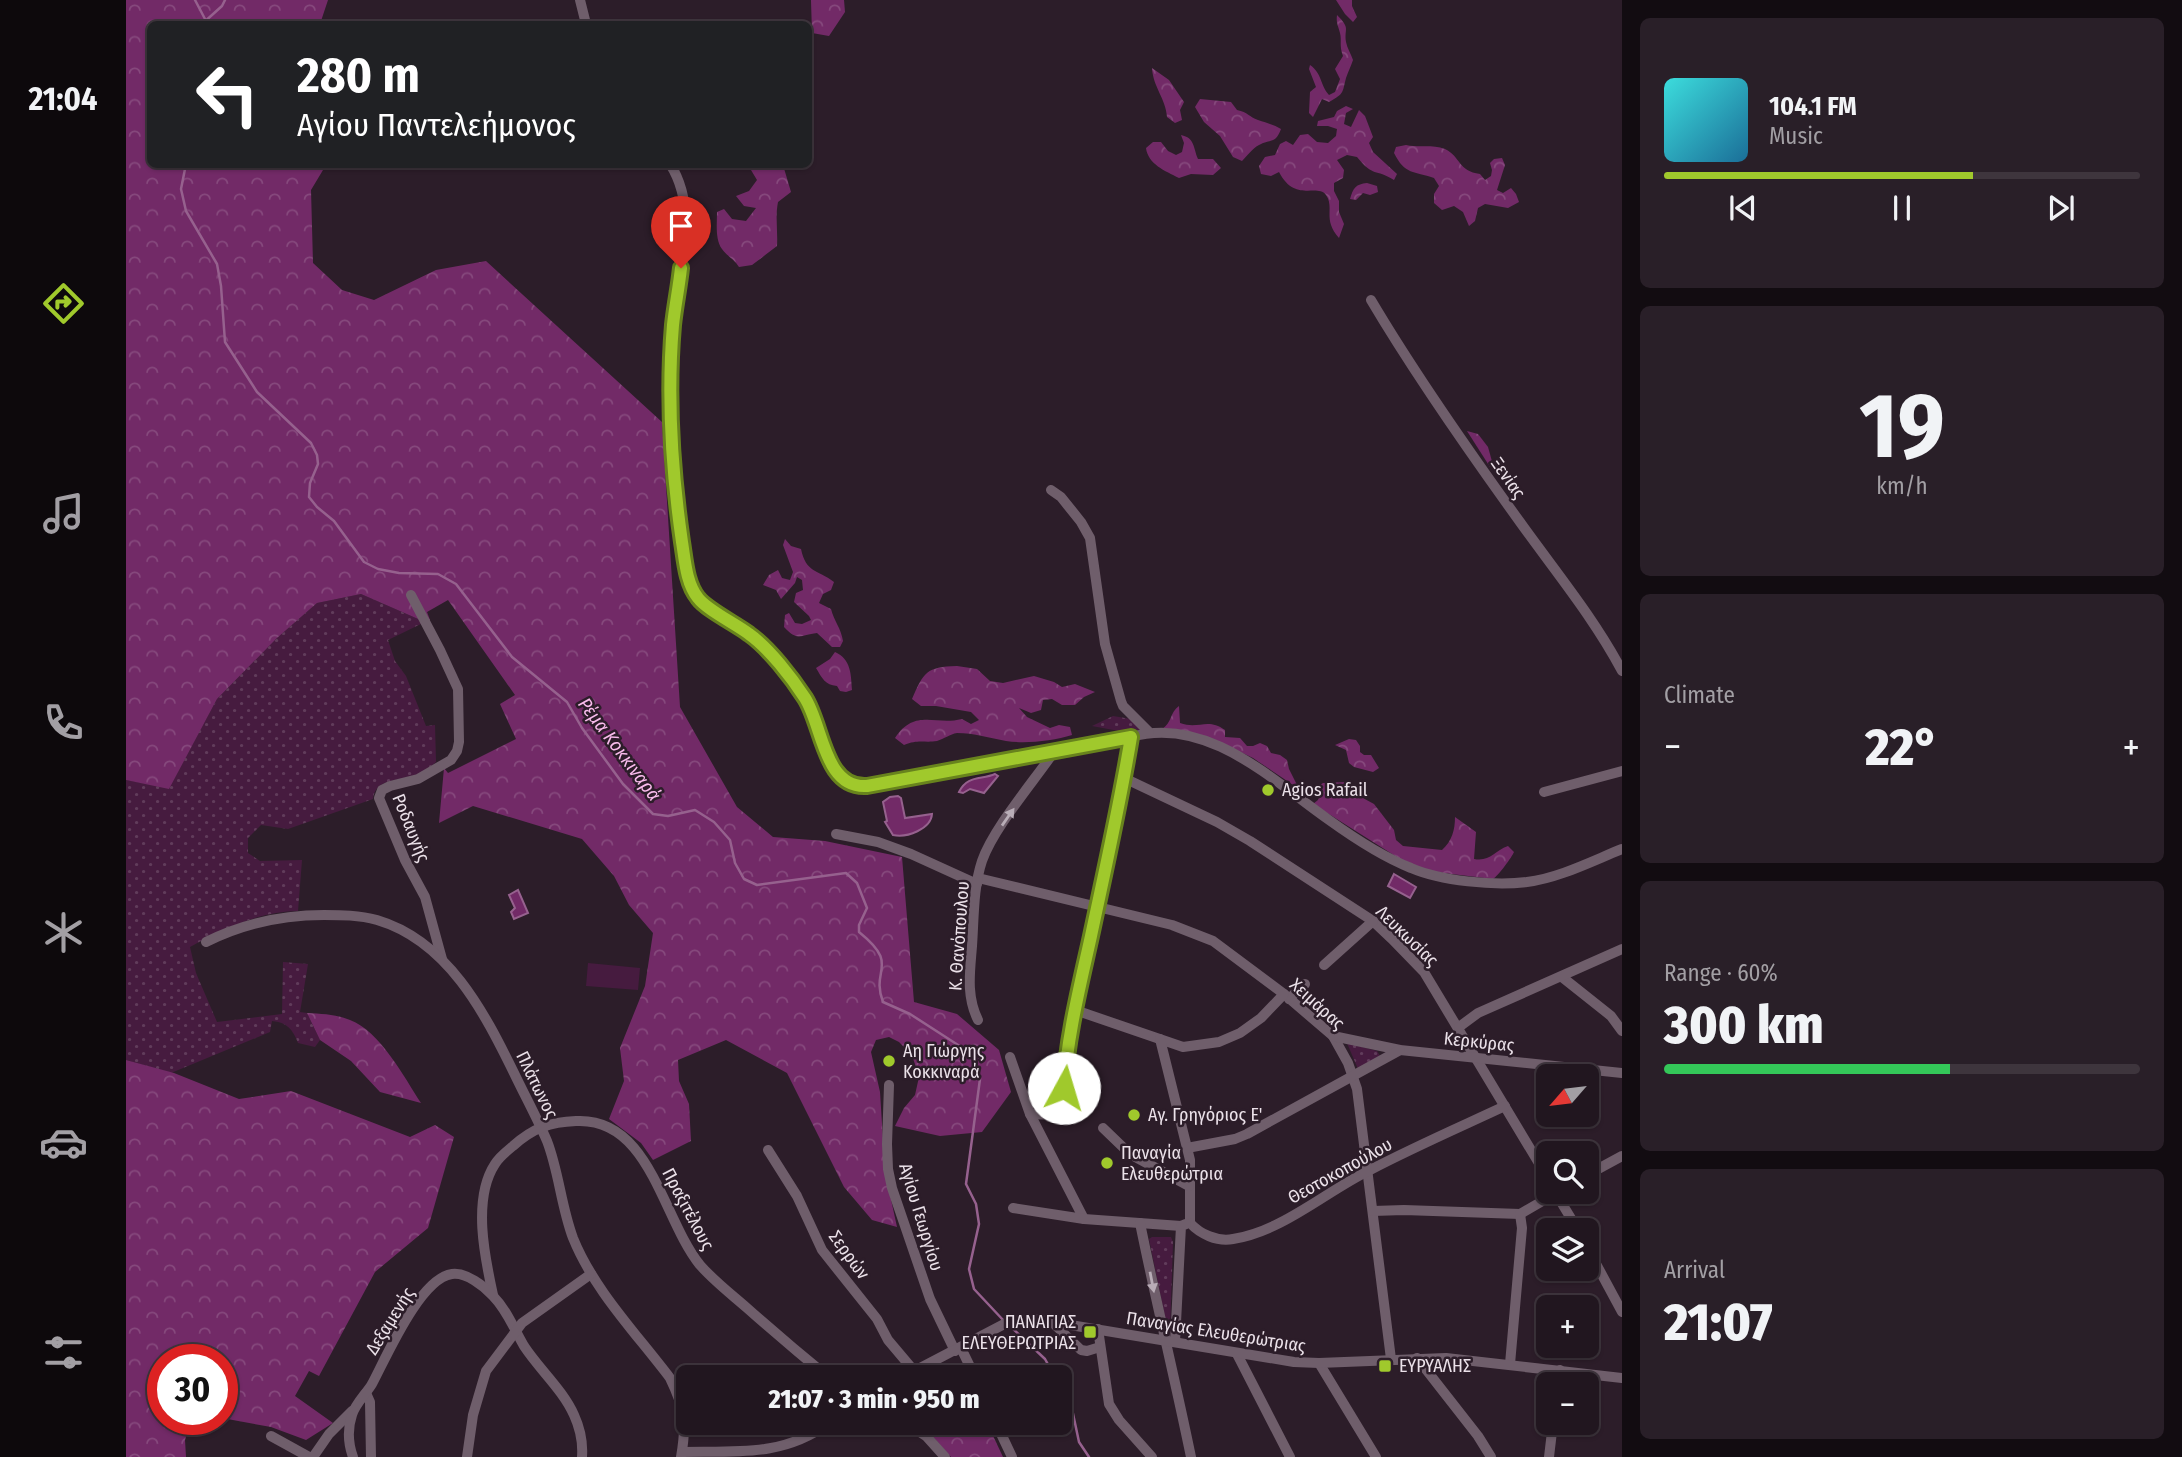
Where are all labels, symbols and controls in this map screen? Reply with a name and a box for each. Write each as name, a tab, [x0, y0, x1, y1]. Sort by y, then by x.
text: 280 m	[297, 46, 420, 105]
icon: left	[182, 49, 273, 140]
text: 21:04	[28, 80, 98, 118]
text: 104.1 FM	[1769, 91, 1857, 122]
text: Αγίου Παντελεήμονος	[297, 106, 576, 144]
text: Music	[1769, 122, 1823, 150]
icon: previous	[1724, 189, 1762, 227]
icon: pause	[1883, 189, 1921, 227]
icon: next	[2042, 189, 2080, 227]
pin	[651, 196, 711, 268]
icon: arrive	[662, 207, 700, 245]
icon: directions	[39, 279, 88, 328]
text: 19	[1859, 372, 1945, 481]
street label: Ξενίας	[1486, 453, 1530, 503]
text: km/h	[1876, 472, 1928, 500]
icon: music	[39, 489, 88, 538]
text: Climate	[1664, 681, 1735, 709]
water label: Ρέμα Κοκκιναρά	[573, 693, 666, 806]
icon: phone	[39, 698, 88, 747]
text: 22°	[1865, 716, 1939, 779]
text: −	[1664, 724, 1681, 770]
text: +	[2123, 724, 2140, 770]
place label: Agios Rafail	[1282, 779, 1368, 801]
marker: Agios Rafail	[1260, 782, 1276, 798]
street label: Ροδαυγής	[387, 791, 435, 866]
one-way arrow	[1001, 808, 1015, 826]
street label: Κ. Θανόπουλου	[944, 880, 974, 992]
street label: Λευκωσίας	[1371, 901, 1443, 971]
icon: climate	[39, 908, 88, 957]
text: Range · 60%	[1664, 959, 1778, 987]
street label: Χειμάρας	[1285, 974, 1349, 1035]
text: 300 km	[1664, 994, 1824, 1057]
street label: Κερκύρας	[1443, 1027, 1516, 1057]
place label: Αη Γιώργης Κοκκιναρά	[903, 1040, 985, 1083]
street label: Πλάτωνος	[511, 1048, 563, 1123]
position arrow	[1027, 1051, 1101, 1125]
marker: Αη Γιώργης Κοκκιναρά	[881, 1053, 897, 1069]
north arrow	[1536, 1064, 1600, 1127]
map controls	[1536, 1064, 1599, 1435]
place label: Αγ. Γρηγόριος Ε'	[1148, 1104, 1262, 1126]
marker: Αγ. Γρηγόριος Ε'	[1126, 1107, 1142, 1123]
icon: car	[39, 1118, 88, 1167]
street label: Θεοτοκοπούλου	[1284, 1133, 1396, 1209]
button: search	[1536, 1141, 1599, 1204]
place label: Παναγία Ελευθερώτρια	[1121, 1142, 1223, 1185]
marker: Παναγία Ελευθερώτρια	[1099, 1155, 1115, 1171]
street label: Αγίου Γεωργίου	[894, 1160, 948, 1274]
street label: Πραξιτέλους	[657, 1164, 719, 1254]
button: layers	[1536, 1218, 1599, 1281]
street label: Σερρών	[824, 1226, 874, 1284]
text: Arrival	[1664, 1256, 1725, 1284]
one-way arrow	[1147, 1271, 1158, 1293]
street label: Δεξαμενής	[361, 1283, 419, 1359]
text: 21:07	[1664, 1291, 1773, 1354]
button: +	[1536, 1295, 1599, 1358]
street label: Παναγίας Ελευθερώτριας	[1125, 1307, 1308, 1357]
place label: ΠΑΝΑΓΙΑΣ ΕΛΕΥΘΕΡΩΤΡΙΑΣ	[962, 1311, 1076, 1354]
marker: ΠΑΝΑΓΙΑΣ ΕΛΕΥΘΕΡΩΤΡΙΑΣ	[1082, 1324, 1098, 1340]
icon: filters	[39, 1328, 88, 1377]
speed limit sign: 30	[147, 1344, 238, 1435]
place label: ΕΥΡΥΑΛΗΣ	[1399, 1355, 1471, 1377]
marker: ΕΥΡΥΑΛΗΣ	[1377, 1358, 1393, 1374]
button: −	[1536, 1372, 1599, 1435]
text: 21:07 · 3 min · 950 m	[768, 1384, 980, 1415]

